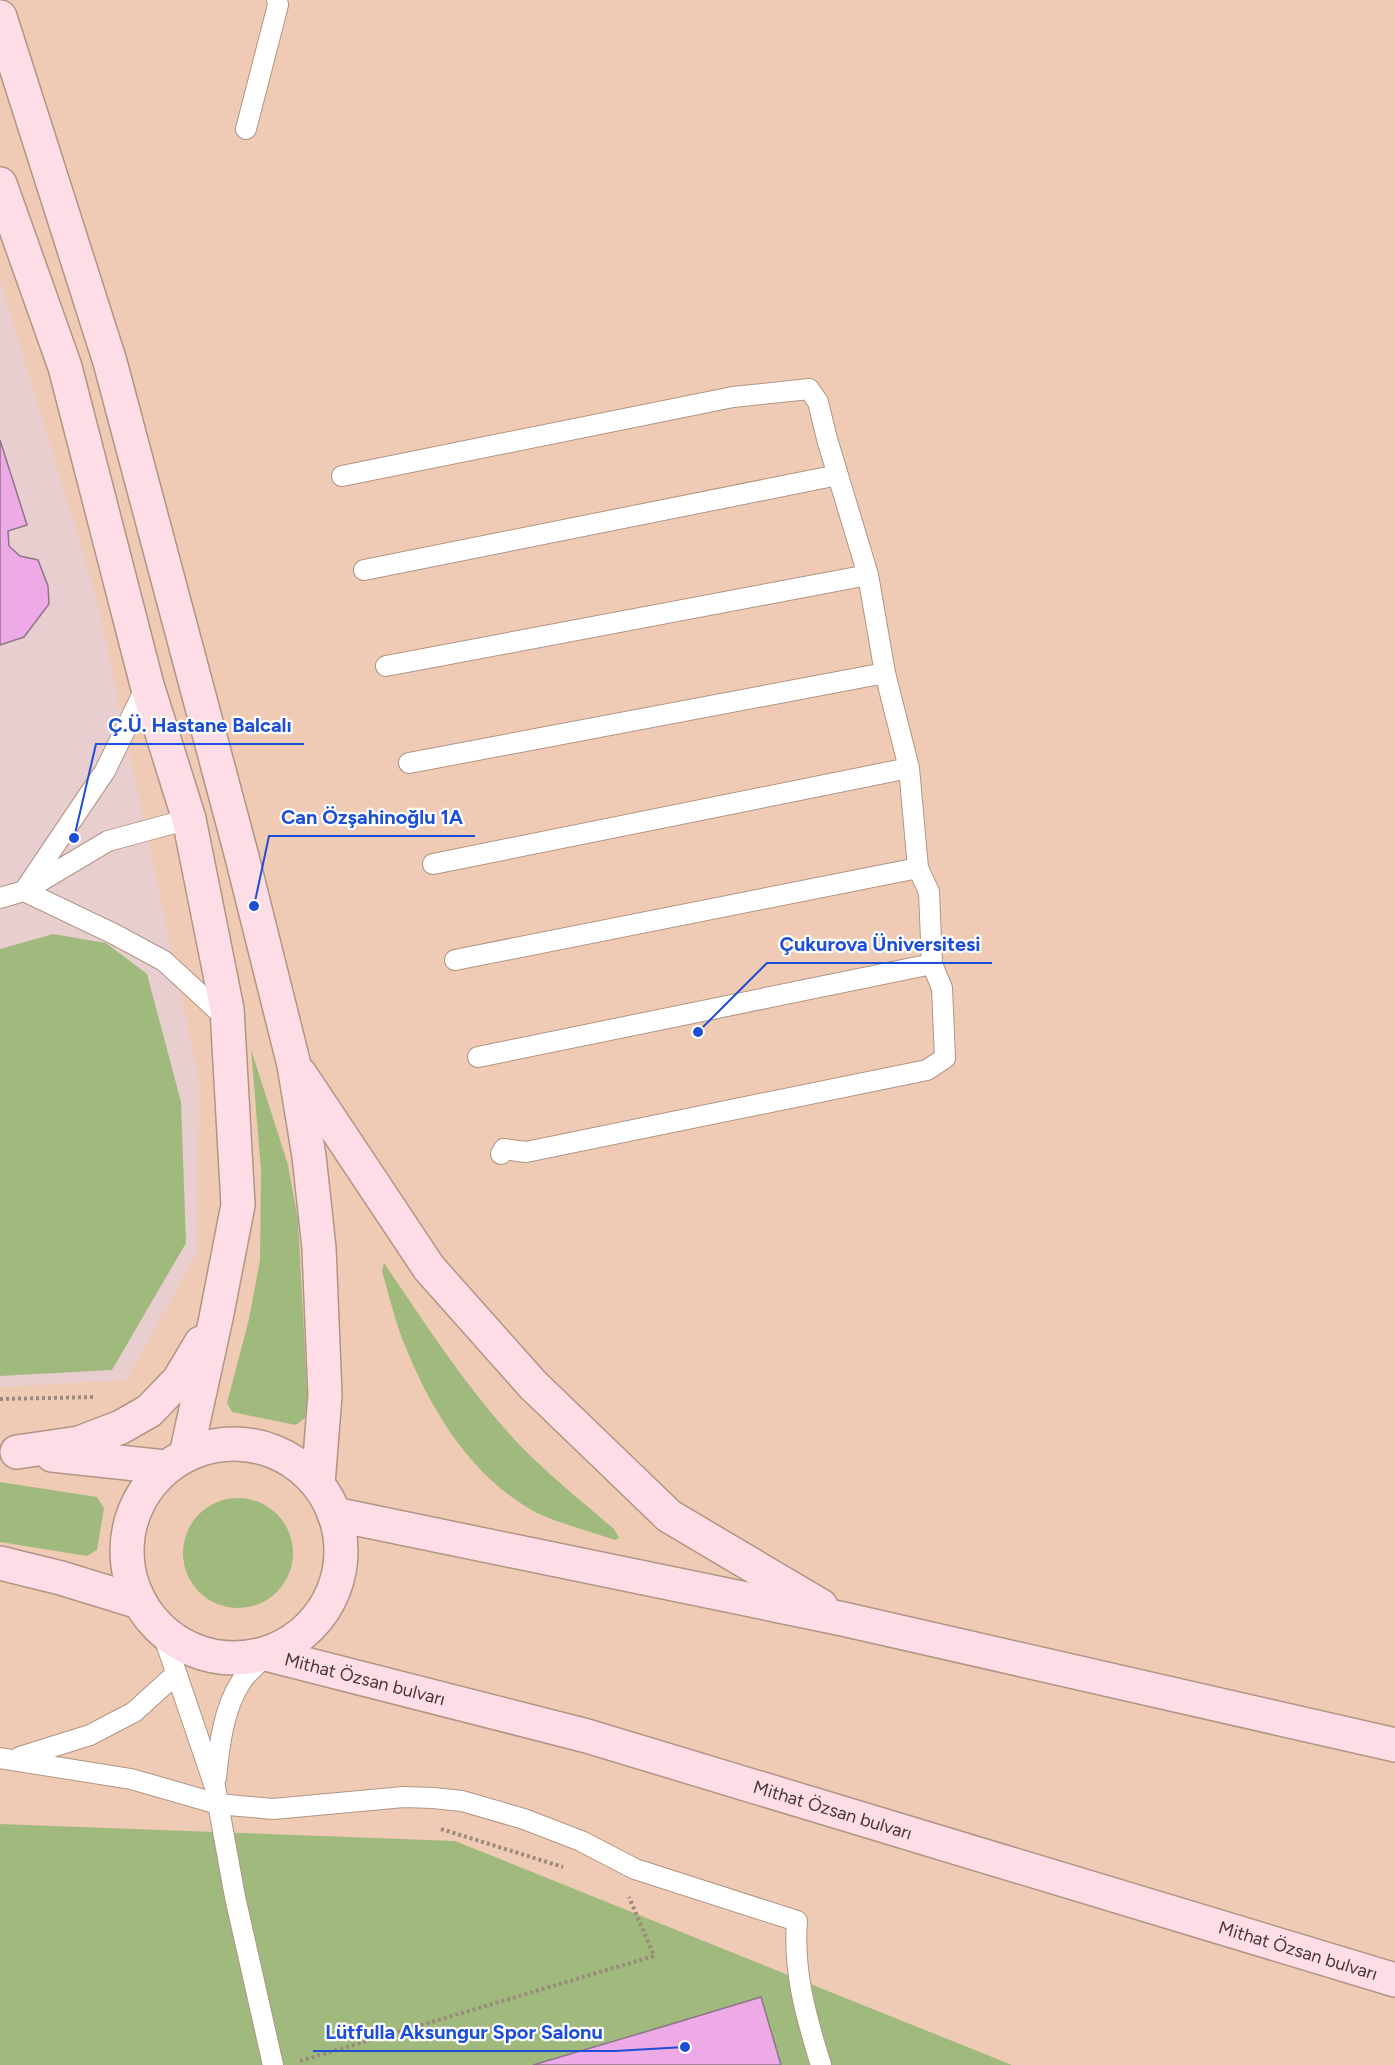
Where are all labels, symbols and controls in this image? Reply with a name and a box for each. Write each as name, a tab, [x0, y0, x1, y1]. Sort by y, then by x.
callout: Ç.Ü. Hastane Balcalı	[96, 706, 304, 744]
text: Ç.Ü. Hastane Balcalı	[108, 713, 292, 737]
callout: Can Özşahi̇noğlu 1A	[269, 798, 475, 836]
text: Can Özşahi̇noğlu 1A	[281, 805, 464, 829]
callout: Çukurova Üniversitesi	[767, 925, 992, 963]
text: Çukurova Üniversitesi	[779, 932, 981, 956]
street label: Mithat Özsan bulvarı	[282, 1648, 447, 1710]
street label: Mithat Özsan bulvarı	[751, 1776, 915, 1845]
street label: Mithat Özsan bulvarı	[1216, 1916, 1380, 1985]
callout: Lütfulla Aksungur Spor Salonu	[313, 2013, 615, 2051]
text: Lütfulla Aksungur Spor Salonu	[325, 2020, 603, 2044]

